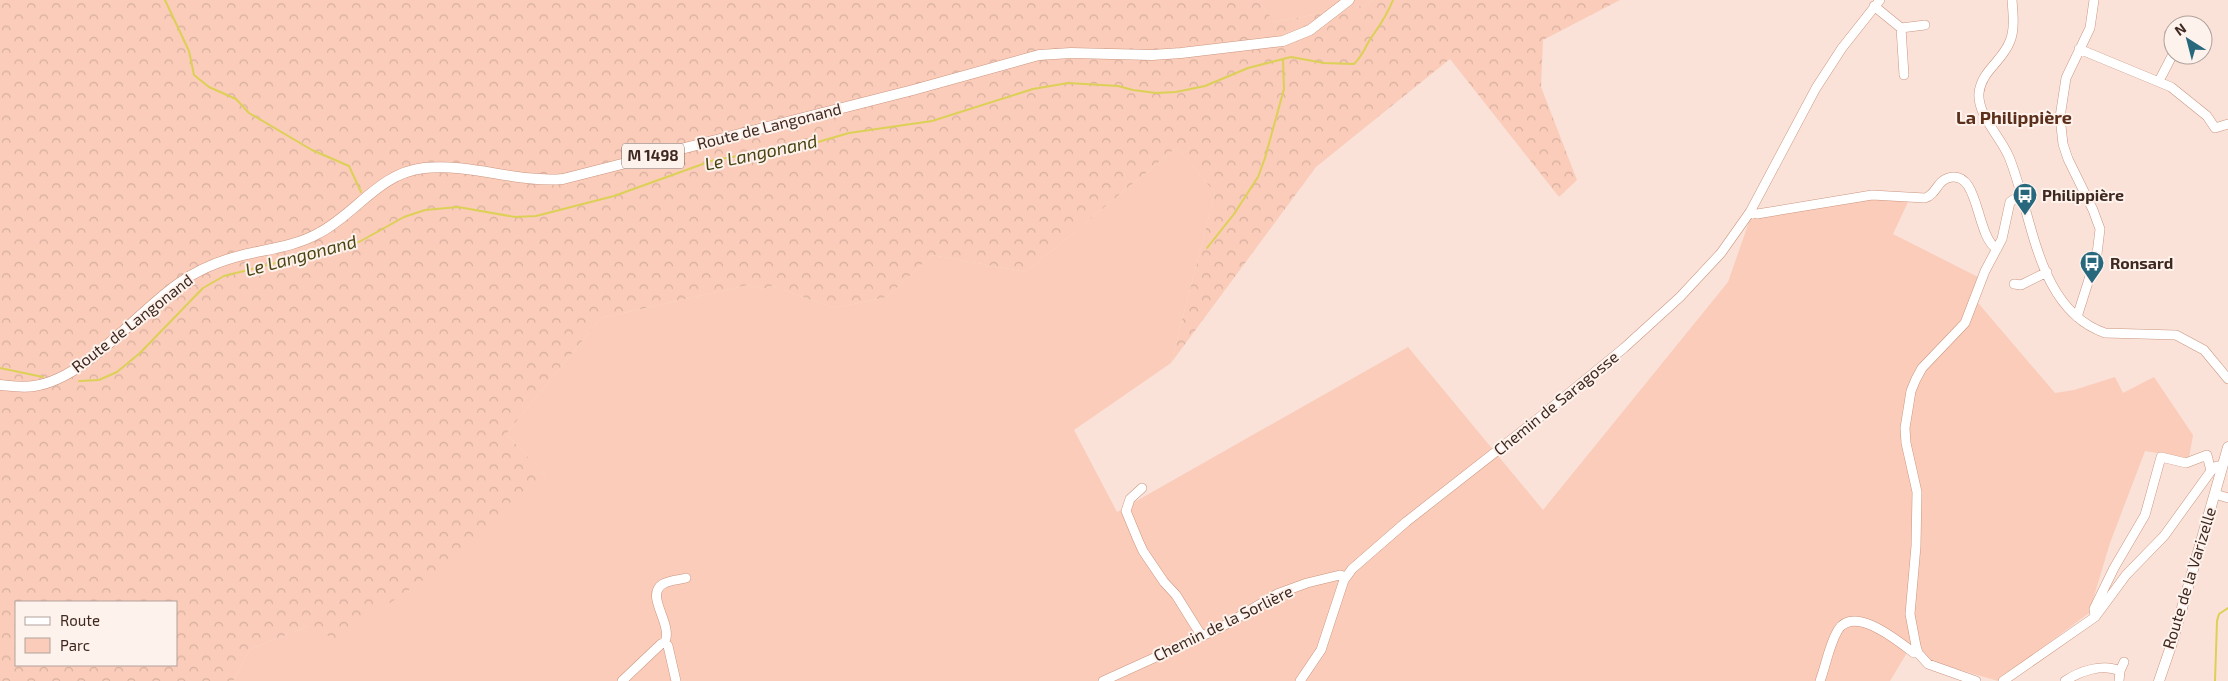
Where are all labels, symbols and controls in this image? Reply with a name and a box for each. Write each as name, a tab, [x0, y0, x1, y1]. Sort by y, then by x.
north arrow	[2163, 15, 2213, 65]
text: N	[2171, 19, 2189, 39]
street label: Route de Langonand	[695, 98, 843, 153]
district label: La Philippière	[1956, 106, 2072, 128]
water label: Le Langonand	[703, 129, 819, 175]
road number: M 1498	[622, 144, 684, 168]
bus stop icon: Philippière	[2012, 182, 2038, 216]
place label: Philippière	[2042, 185, 2124, 204]
water label: Le Langonand	[243, 230, 359, 280]
bus stop icon: Ronsard	[2079, 250, 2105, 284]
place label: Ronsard	[2110, 253, 2173, 272]
street label: Route de Langonand	[67, 269, 196, 376]
street label: Chemin de Saragosse	[1489, 346, 1622, 459]
street label: Route de la Varizelle	[2158, 504, 2219, 651]
street label: Chemin de la Sorlière	[1150, 581, 1296, 665]
legend	[15, 601, 178, 666]
text: Route	[60, 611, 100, 629]
text: Parc	[60, 636, 90, 654]

